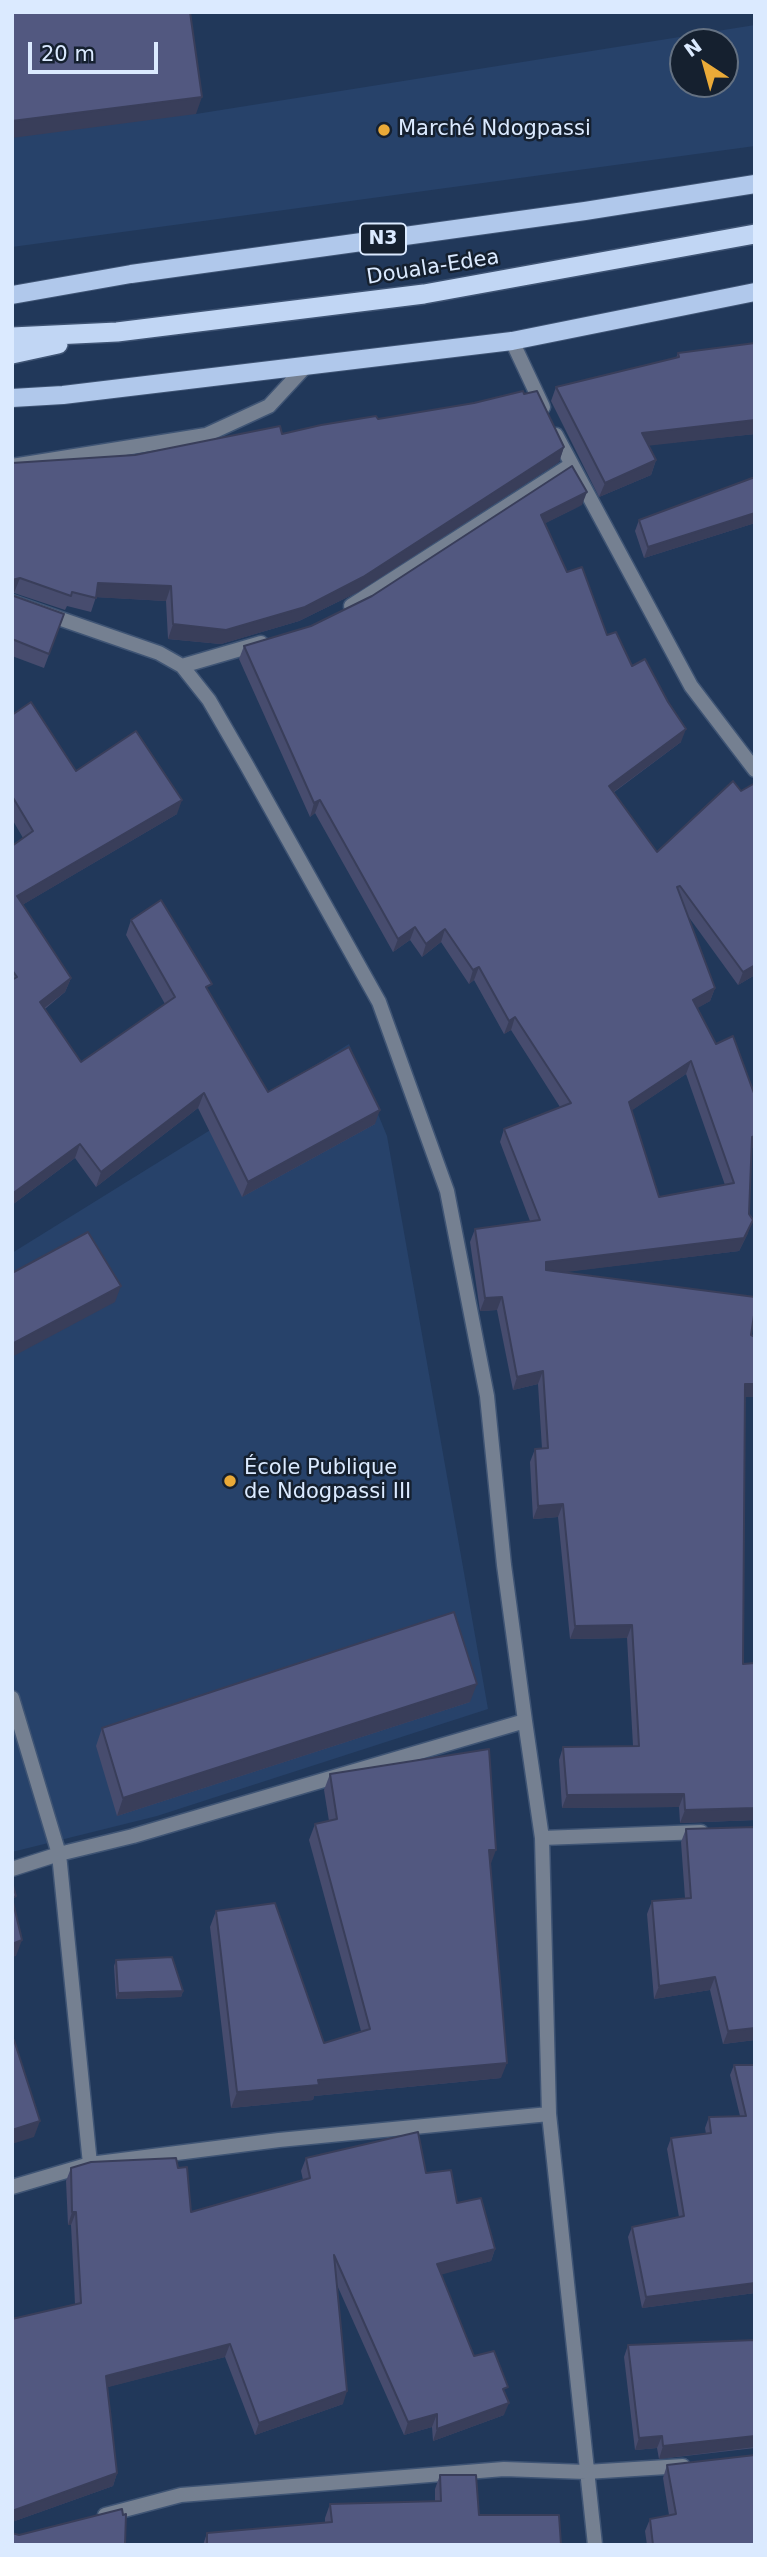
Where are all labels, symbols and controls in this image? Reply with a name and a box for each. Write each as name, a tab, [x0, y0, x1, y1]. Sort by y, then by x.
scale bar	[32, 28, 161, 72]
north arrow	[669, 28, 739, 98]
text: N	[680, 34, 706, 61]
text: 20 m	[41, 42, 95, 66]
place label: Marché Ndogpassi	[398, 117, 591, 143]
marker: Marché Ndogpassi	[376, 122, 392, 138]
road number: N3	[360, 224, 406, 255]
street label: Douala-Edea	[365, 245, 501, 291]
place label: École Publique de Ndogpassi III	[244, 1456, 411, 1506]
marker: École Publique de Ndogpassi III	[222, 1473, 238, 1489]

